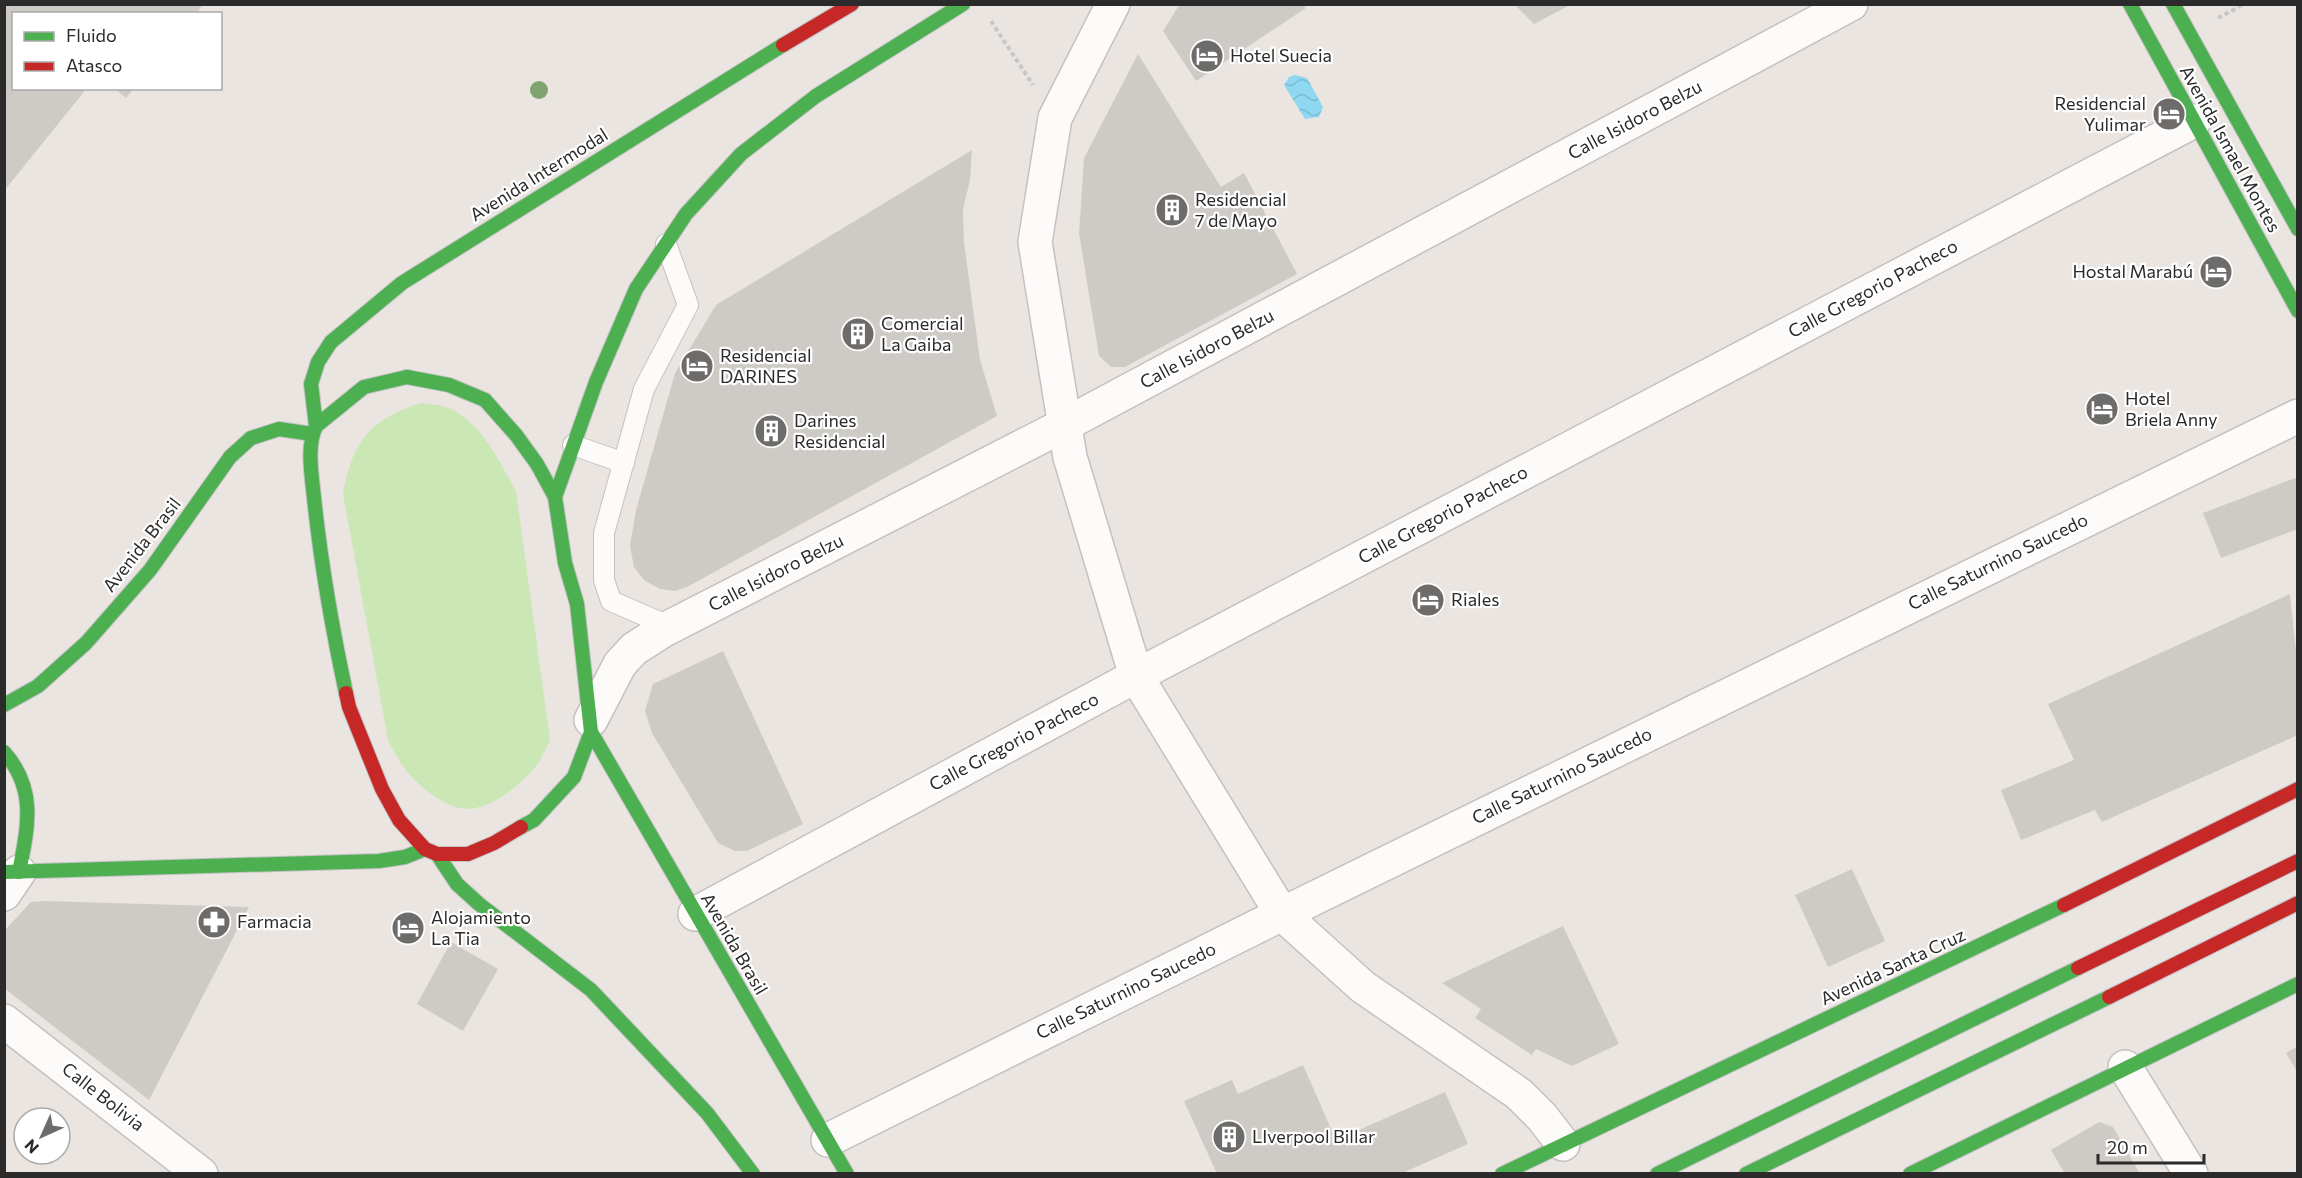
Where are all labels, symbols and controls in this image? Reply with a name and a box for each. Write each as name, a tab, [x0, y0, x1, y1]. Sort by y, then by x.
legend	[12, 12, 222, 90]
text: Fluido	[66, 24, 117, 46]
hotel icon: Hotel Suecia	[1189, 38, 1225, 74]
place label: Hotel Suecia	[1230, 44, 1332, 66]
text: Atasco	[66, 54, 122, 76]
street label: Avenida Ismael Montes	[2176, 61, 2286, 236]
street label: Calle Isidoro Belzu	[1564, 75, 1705, 164]
place label: Residencial Yulimar	[2055, 92, 2146, 135]
hotel icon: Residencial Yulimar	[2151, 96, 2187, 132]
street label: Avenida Intermodal	[465, 123, 611, 225]
place label: Residencial 7 de Mayo	[1195, 188, 1287, 231]
building icon: Residencial 7 de Mayo	[1154, 192, 1190, 228]
street label: Calle Gregorio Pacheco	[1784, 234, 1961, 342]
hotel icon: Hostal Marabú	[2198, 254, 2234, 290]
place label: Hostal Marabú	[2072, 260, 2193, 282]
street label: Calle Isidoro Belzu	[1136, 304, 1277, 393]
place label: Comercial La Gaiba	[881, 312, 964, 355]
building icon: Comercial La Gaiba	[840, 316, 876, 352]
place label: Residencial DARINES	[720, 344, 812, 387]
hotel icon: Residencial DARINES	[679, 348, 715, 384]
place label: Hotel Briela Anny	[2125, 387, 2218, 430]
hotel icon: Hotel Briela Anny	[2084, 391, 2120, 427]
place label: Darines Residencial	[794, 409, 886, 452]
building icon: Darines Residencial	[753, 413, 789, 449]
street label: Calle Gregorio Pacheco	[1354, 460, 1531, 568]
street label: Avenida Brasil	[98, 493, 185, 596]
street label: Calle Saturnino Saucedo	[1904, 508, 2091, 614]
street label: Calle Isidoro Belzu	[704, 529, 847, 616]
hotel icon: Riales	[1410, 582, 1446, 618]
place label: Riales	[1451, 588, 1499, 610]
street label: Calle Gregorio Pacheco	[925, 687, 1102, 795]
street label: Calle Saturnino Saucedo	[1468, 722, 1655, 828]
street label: Avenida Brasil	[697, 889, 773, 998]
pharmacy icon: Farmacia	[196, 904, 232, 940]
place label: Alojamiento La Tia	[431, 906, 531, 949]
place label: Farmacia	[237, 910, 312, 932]
hotel icon: Alojamiento La Tia	[390, 910, 426, 946]
street label: Avenida Santa Cruz	[1817, 923, 1969, 1009]
street label: Calle Saturnino Saucedo	[1032, 937, 1219, 1043]
street label: Calle Bolivia	[58, 1057, 149, 1135]
north arrow	[12, 1106, 72, 1166]
building icon: LIverpool Billar	[1211, 1119, 1247, 1155]
place label: LIverpool Billar	[1252, 1125, 1375, 1147]
scale bar	[2098, 1127, 2204, 1165]
text: N	[20, 1136, 42, 1158]
text: 20 m	[2107, 1136, 2148, 1158]

